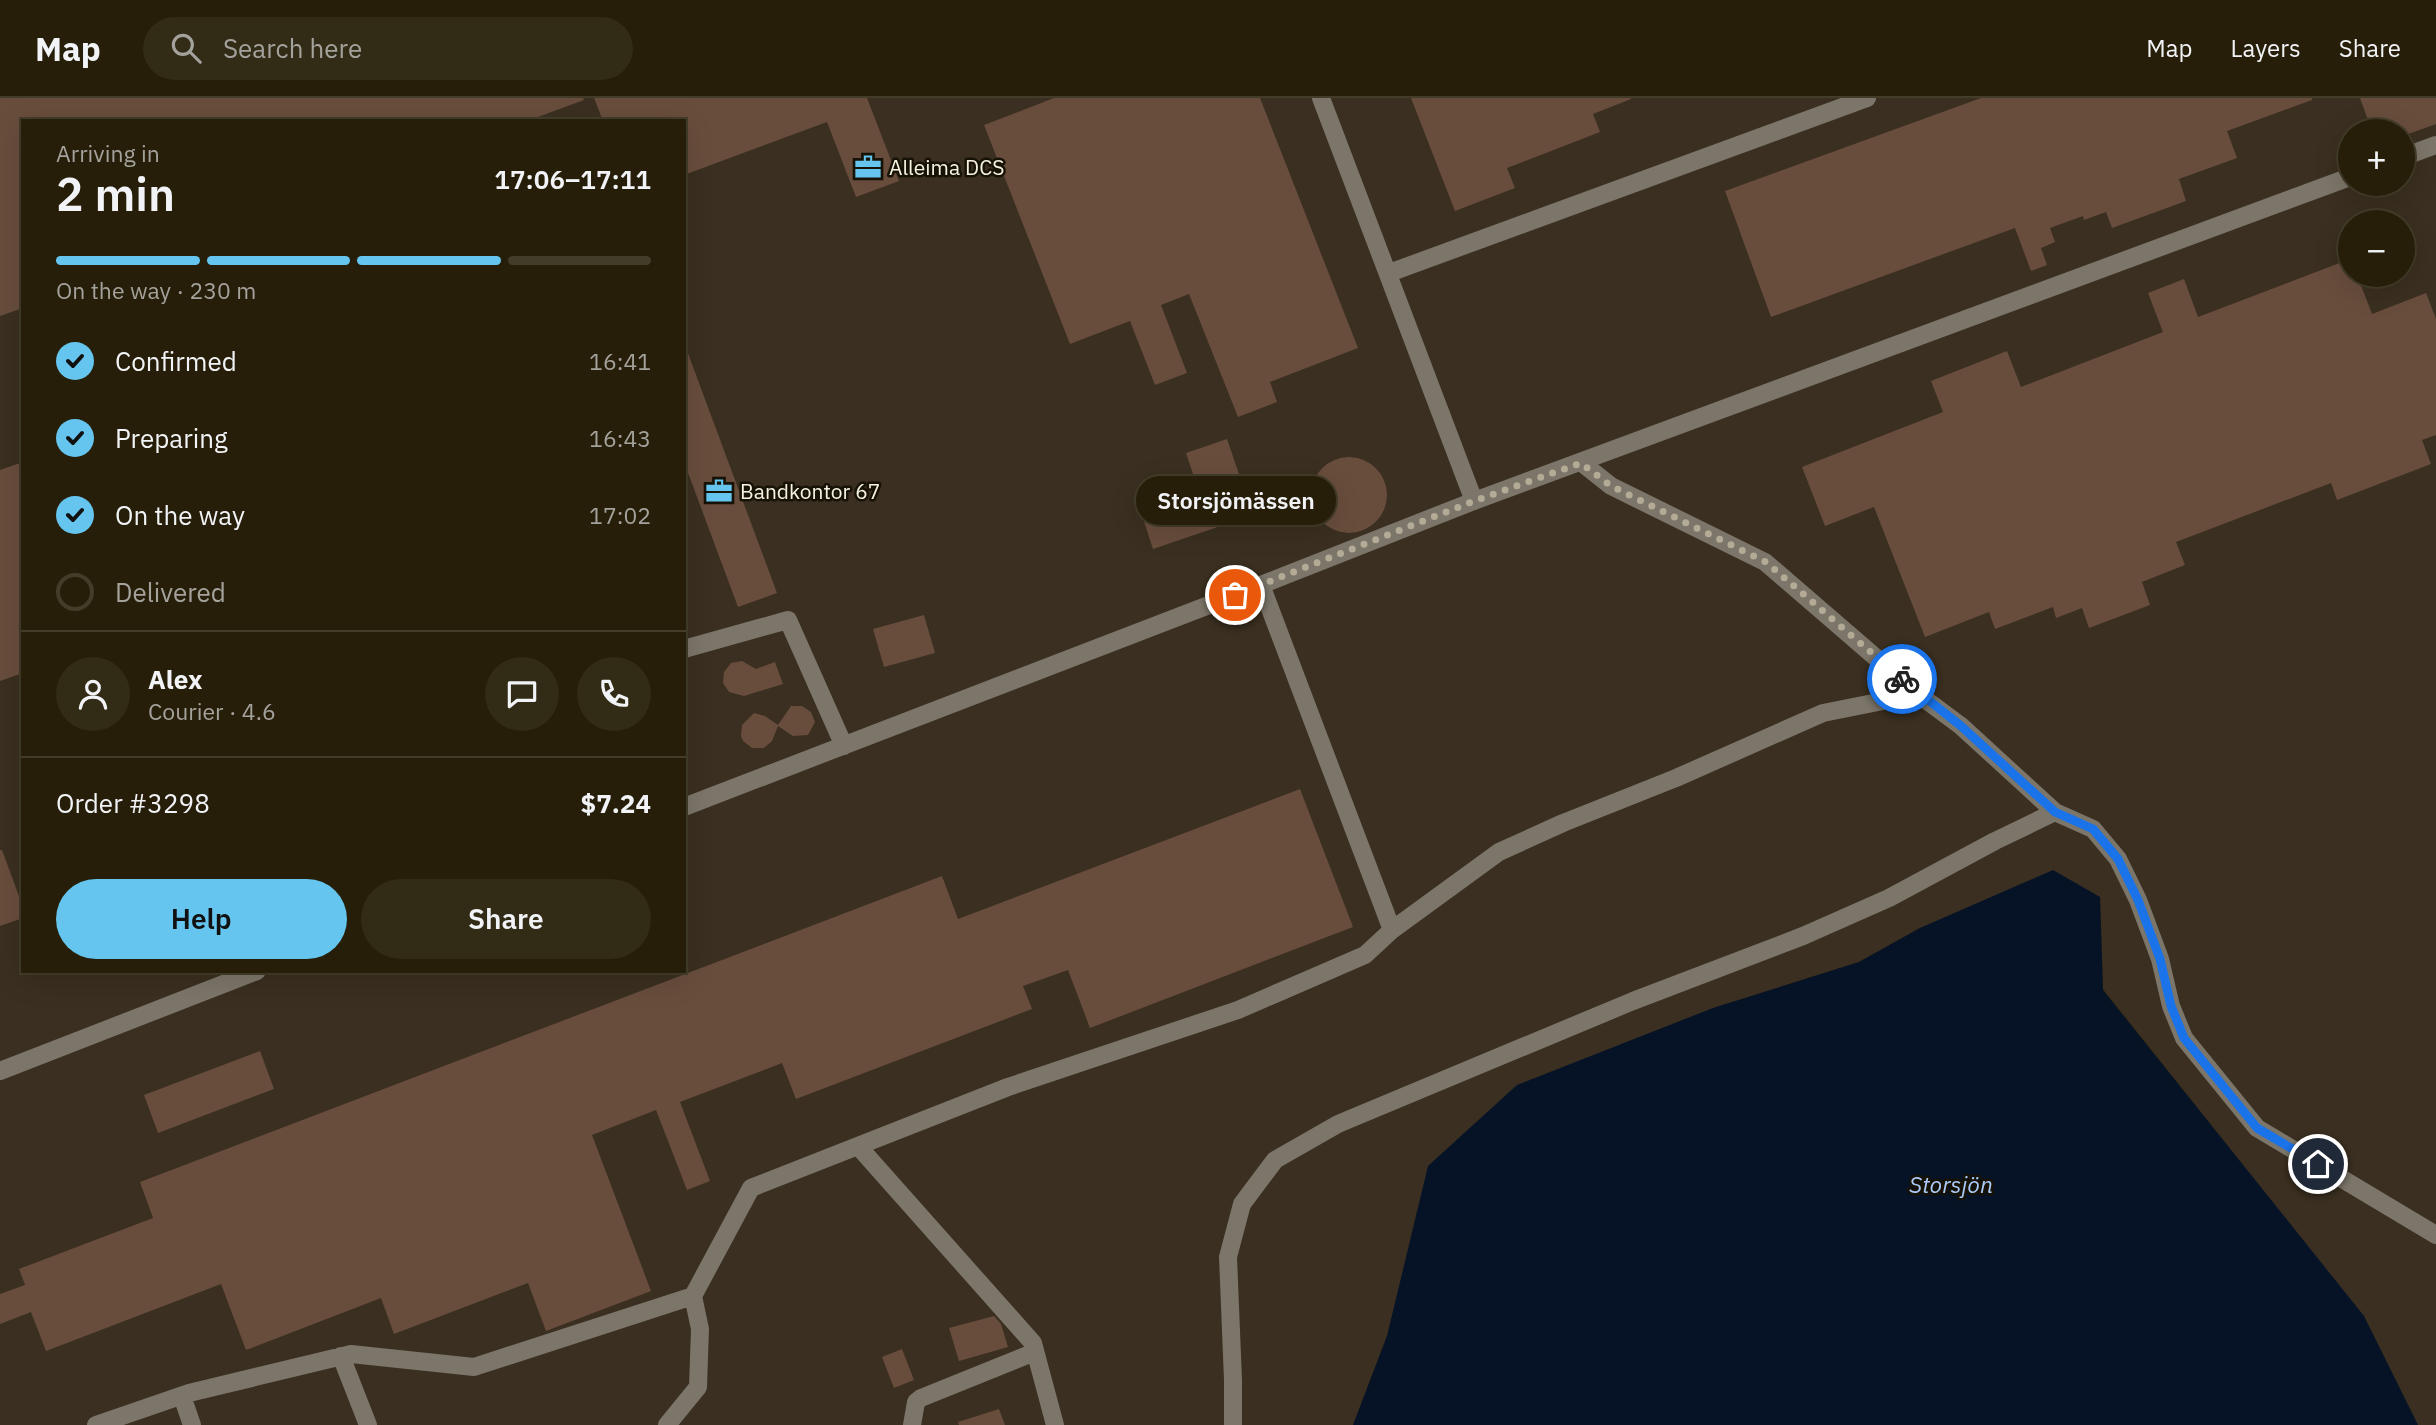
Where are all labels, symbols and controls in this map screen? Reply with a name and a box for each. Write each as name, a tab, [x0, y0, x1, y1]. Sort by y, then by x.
search box	[143, 17, 633, 80]
text: Map	[35, 27, 101, 70]
icon: search	[167, 29, 205, 67]
text: Search here	[223, 31, 362, 65]
text: Map	[2146, 32, 2193, 64]
text: Layers	[2231, 32, 2301, 64]
text: Share	[2339, 32, 2401, 64]
map controls	[2338, 119, 2415, 287]
button: +	[2338, 119, 2415, 196]
text: Arriving in	[56, 138, 160, 168]
office icon: Alleima DCS	[853, 152, 883, 182]
place label: Alleima DCS	[889, 153, 1004, 181]
text: 17:06–17:11	[494, 162, 651, 196]
text: 2 min	[56, 164, 175, 224]
button: −	[2338, 210, 2415, 287]
text: On the way · 230 m	[56, 275, 256, 305]
icon: check	[56, 342, 94, 380]
text: Confirmed	[115, 344, 237, 378]
text: 16:41	[589, 346, 651, 376]
icon: check	[56, 419, 94, 457]
text: Preparing	[115, 421, 228, 455]
text: 16:43	[589, 423, 651, 453]
office icon: Bandkontor 67	[704, 476, 734, 506]
callout: Storsjömässen	[1135, 476, 1335, 525]
place label: Bandkontor 67	[740, 477, 880, 505]
text: Storsjömässen	[1157, 485, 1315, 515]
icon: check	[56, 496, 94, 534]
text: On the way	[115, 498, 245, 532]
text: 17:02	[589, 500, 651, 530]
pin	[1205, 565, 1265, 625]
text: Delivered	[115, 575, 226, 609]
icon: bag	[1216, 576, 1254, 614]
courier	[1867, 644, 1937, 714]
button: person	[56, 657, 130, 731]
button: chat	[485, 657, 559, 731]
button: phone	[577, 657, 651, 731]
icon: bike	[1883, 660, 1921, 698]
text: Alex	[148, 662, 202, 696]
text: Courier · 4.6	[148, 696, 276, 726]
text: Order #3298	[56, 786, 210, 820]
text: $7.24	[581, 786, 651, 820]
button: Help	[56, 879, 347, 959]
button: Share	[361, 879, 651, 959]
pin	[2288, 1134, 2348, 1194]
icon: home	[2299, 1145, 2337, 1183]
water label: Storsjön	[1909, 1169, 1993, 1199]

